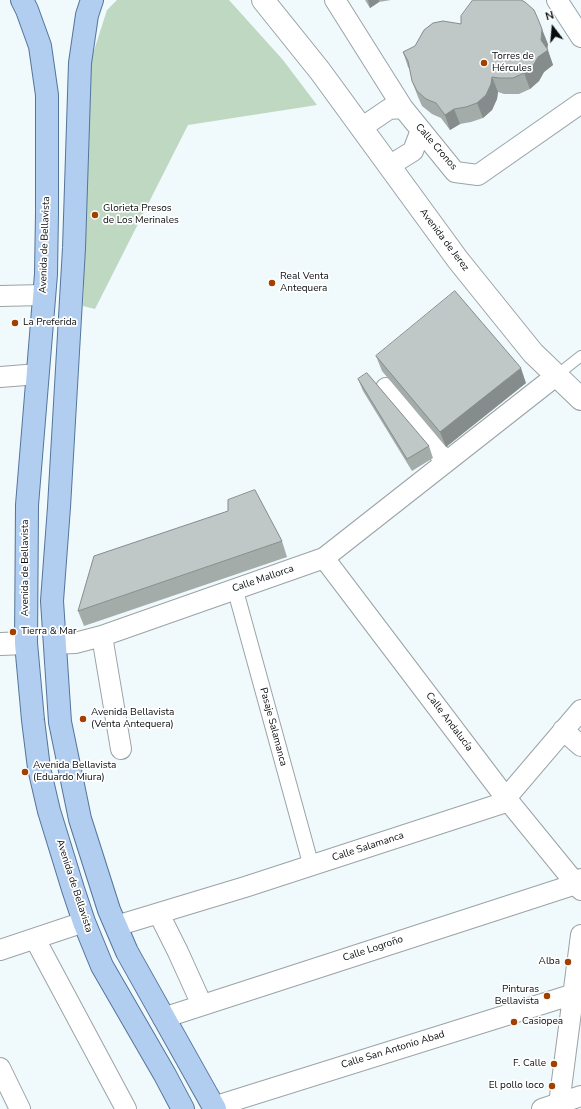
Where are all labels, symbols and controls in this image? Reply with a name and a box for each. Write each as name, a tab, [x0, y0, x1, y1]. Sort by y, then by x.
north arrow	[533, 8, 573, 48]
text: N	[544, 8, 556, 24]
place label: Torres de Hércules	[492, 51, 534, 74]
marker: Torres de Hércules	[479, 58, 489, 68]
street label: Calle Cronos	[413, 121, 459, 173]
street label: Avenida de Bellavista	[37, 196, 53, 294]
place label: Glorieta Presos de Los Merinales	[103, 203, 179, 226]
street label: Avenida de Jerez	[417, 207, 471, 273]
marker: Glorieta Presos de Los Merinales	[90, 210, 100, 220]
place label: Real Venta Antequera	[280, 271, 329, 294]
marker: Real Venta Antequera	[267, 278, 277, 288]
place label: La Preferida	[23, 317, 77, 329]
marker: La Preferida	[10, 318, 20, 328]
street label: Avenida de Bellavista	[20, 519, 32, 617]
street label: Calle Mallorca	[231, 563, 295, 595]
place label: Tierra & Mar	[21, 626, 77, 638]
marker: Tierra & Mar	[8, 627, 18, 637]
street label: Pasaje Salamanca	[257, 686, 289, 768]
street label: Calle Andalucía	[423, 690, 475, 754]
place label: Avenida Bellavista (Venta Antequera)	[91, 707, 174, 730]
marker: Avenida Bellavista (Venta Antequera)	[78, 714, 88, 724]
place label: Avenida Bellavista (Eduardo Miura)	[33, 760, 116, 784]
marker: Avenida Bellavista (Eduardo Miura)	[20, 767, 30, 777]
street label: Calle Salamanca	[331, 830, 405, 864]
street label: Avenida de Bellavista	[53, 838, 95, 934]
street label: Calle Logroño	[341, 934, 405, 964]
place label: Alba	[539, 956, 560, 968]
marker: Alba	[563, 957, 573, 967]
place label: Pinturas Bellavista	[495, 984, 539, 1008]
marker: Pinturas Bellavista	[542, 991, 552, 1001]
place label: Casiopea	[522, 1016, 563, 1028]
marker: Casiopea	[509, 1017, 519, 1027]
street label: Calle San Antonio Abad	[340, 1029, 446, 1071]
place label: F. Calle	[513, 1058, 546, 1070]
marker: F. Calle	[549, 1059, 559, 1069]
place label: El pollo loco	[489, 1080, 544, 1092]
marker: El pollo loco	[547, 1081, 557, 1091]

